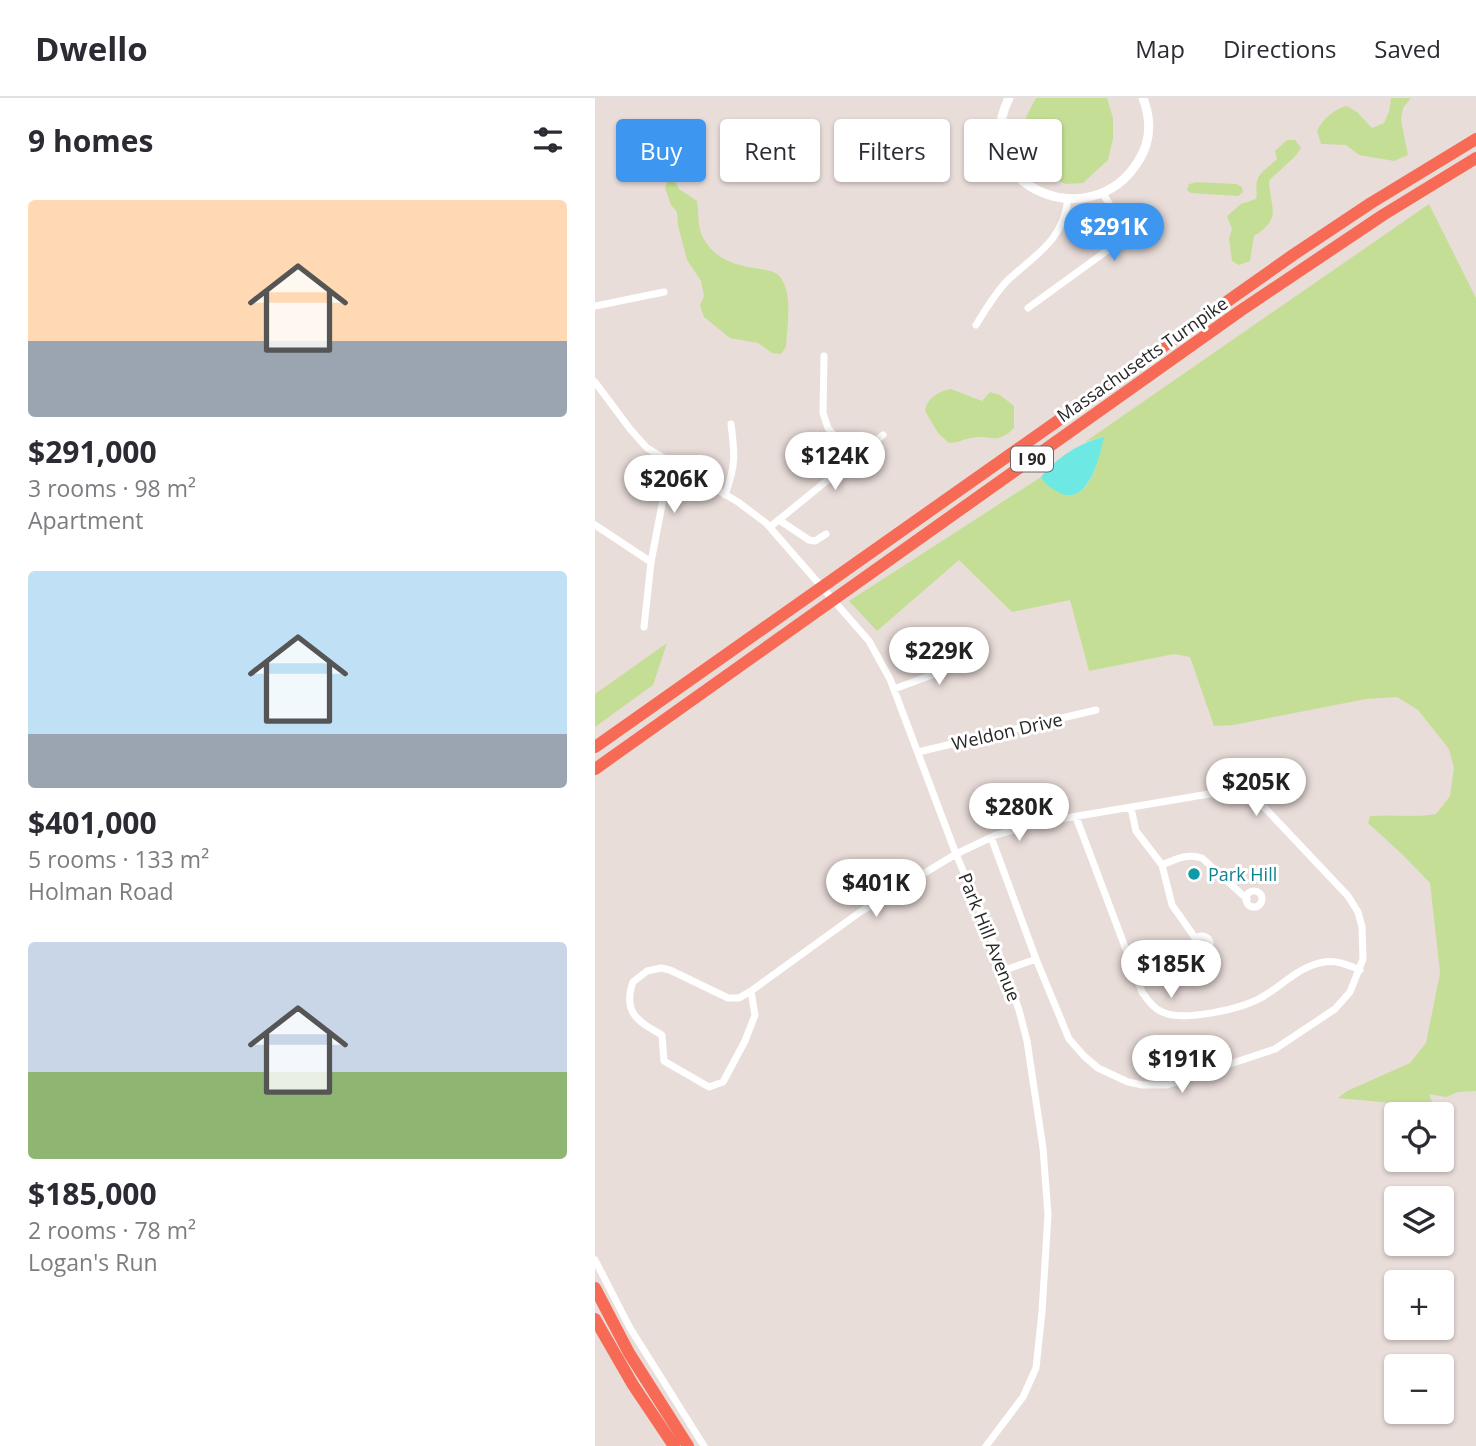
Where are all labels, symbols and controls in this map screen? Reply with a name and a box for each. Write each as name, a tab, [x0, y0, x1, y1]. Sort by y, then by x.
text: Dwello	[35, 26, 148, 71]
text: Map	[1135, 32, 1185, 65]
text: Directions	[1223, 32, 1336, 65]
text: Saved	[1374, 32, 1441, 65]
chip: Buy	[616, 119, 706, 182]
chip: Rent	[720, 119, 820, 182]
chip: Filters	[834, 119, 950, 182]
chip: New	[964, 119, 1062, 182]
text: 9 homes	[28, 120, 153, 161]
icon: filters	[529, 121, 567, 159]
pin: $291K	[1065, 204, 1163, 263]
text: $291K	[1080, 210, 1148, 242]
icon: home	[235, 245, 361, 371]
street label: Massachusetts Turnpike	[1052, 291, 1232, 427]
text: $291,000	[28, 431, 157, 472]
pin: $124K	[786, 432, 884, 492]
text: $124K	[801, 439, 869, 471]
road number: I 90	[1011, 446, 1053, 472]
pin: $206K	[625, 456, 723, 515]
text: $206K	[640, 462, 708, 494]
text: 3 rooms · 98 m²	[28, 472, 196, 504]
text: Apartment	[28, 504, 144, 536]
icon: home	[235, 616, 361, 742]
pin: $229K	[890, 628, 988, 687]
text: $229K	[905, 634, 973, 666]
street label: Weldon Drive	[949, 707, 1065, 755]
pin: $205K	[1207, 758, 1305, 818]
text: $205K	[1222, 765, 1290, 797]
pin: $280K	[970, 784, 1068, 843]
text: $280K	[985, 790, 1053, 822]
text: $401,000	[28, 802, 157, 843]
text: 5 rooms · 133 m²	[28, 843, 209, 875]
pin: $401K	[827, 860, 925, 919]
place label: Park Hill	[1208, 862, 1277, 886]
text: $401K	[842, 866, 910, 898]
marker: Park Hill	[1186, 866, 1202, 882]
street label: Park Hill Avenue	[953, 869, 1027, 1005]
text: Holman Road	[28, 875, 174, 907]
pin: $185K	[1122, 940, 1220, 1000]
text: $185K	[1137, 947, 1205, 979]
icon: home	[235, 987, 361, 1113]
pin: $191K	[1133, 1035, 1231, 1095]
text: $191K	[1148, 1042, 1216, 1074]
map controls	[1384, 1102, 1454, 1424]
button: locate	[1384, 1102, 1454, 1172]
text: $185,000	[28, 1173, 157, 1214]
button: layers	[1384, 1186, 1454, 1256]
text: 2 rooms · 78 m²	[28, 1214, 196, 1246]
text: Logan's Run	[28, 1246, 158, 1278]
button: +	[1384, 1270, 1454, 1340]
button: −	[1384, 1354, 1454, 1424]

